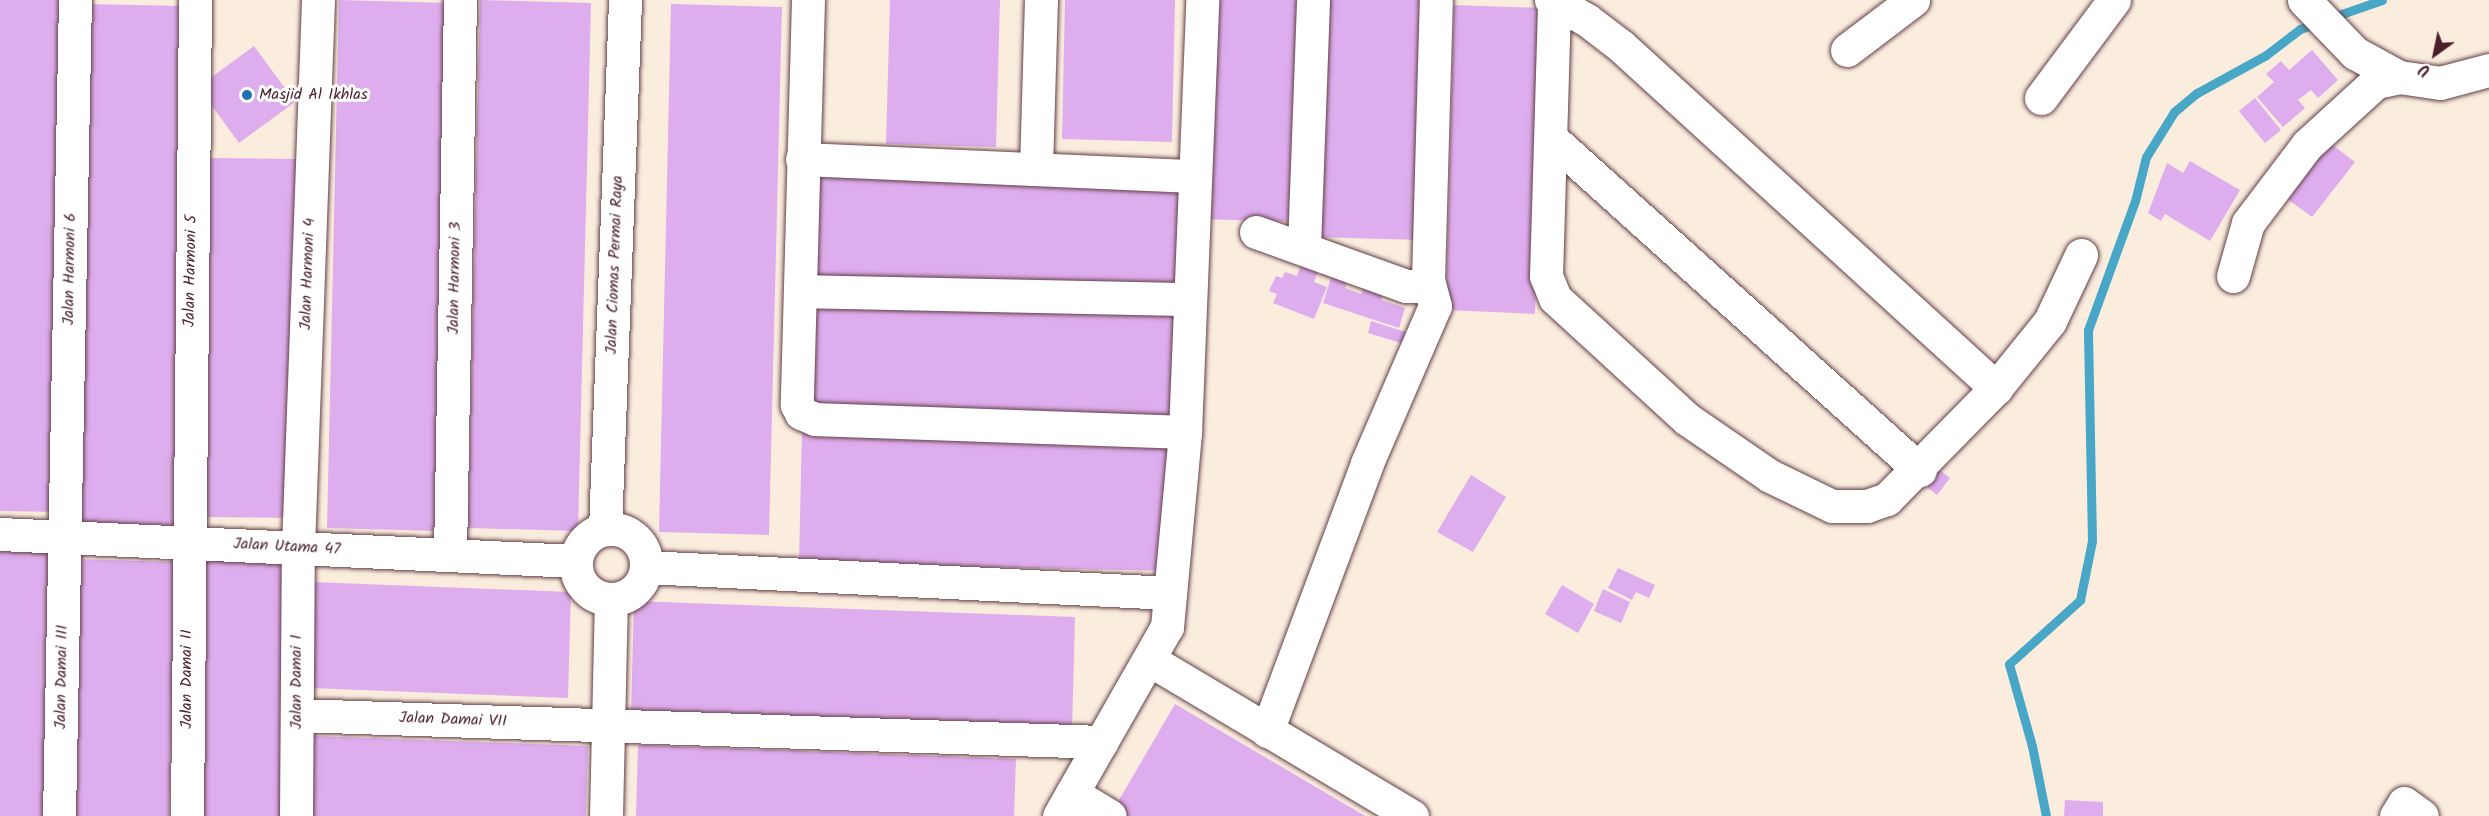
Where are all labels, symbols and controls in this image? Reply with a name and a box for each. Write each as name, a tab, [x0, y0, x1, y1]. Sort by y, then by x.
north arrow	[2405, 24, 2465, 84]
text: U	[2414, 56, 2436, 83]
place label: Masjid Al Ikhlas	[259, 85, 368, 105]
marker: Masjid Al Ikhlas	[240, 88, 254, 102]
street label: Jalan Ciomas Permai Raya	[602, 175, 628, 355]
street label: Jalan Harmoni 6	[59, 213, 81, 325]
street label: Jalan Harmoni 5	[180, 215, 202, 327]
street label: Jalan Harmoni 4	[296, 217, 320, 331]
street label: Jalan Harmoni 3	[444, 221, 466, 335]
street label: Jalan Utama 47	[233, 535, 341, 559]
street label: Jalan Damai III	[51, 625, 73, 729]
street label: Jalan Damai II	[177, 629, 197, 729]
street label: Jalan Damai I	[287, 635, 307, 729]
street label: Jalan Damai VII	[399, 709, 507, 731]

